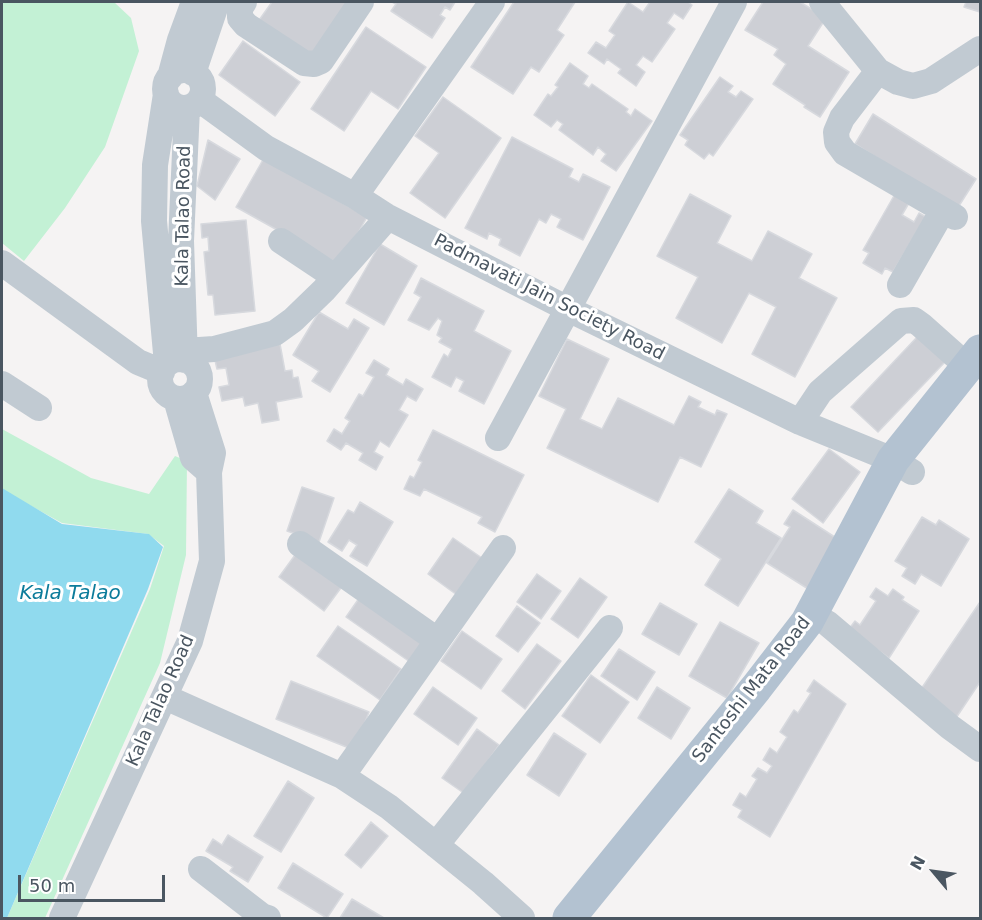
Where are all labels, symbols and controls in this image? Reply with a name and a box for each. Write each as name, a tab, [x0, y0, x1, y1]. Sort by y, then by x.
street label: Kala Talao Road	[172, 145, 196, 287]
street label: Padmavati Jain Society Road	[430, 230, 668, 366]
water label: Kala Talao	[19, 582, 121, 606]
street label: Santoshi Mata Road	[688, 613, 816, 767]
street label: Kala Talao Road	[122, 632, 200, 770]
north arrow	[904, 842, 964, 902]
text: N	[906, 853, 929, 873]
scale bar	[21, 863, 168, 901]
text: 50 m	[29, 875, 75, 896]

